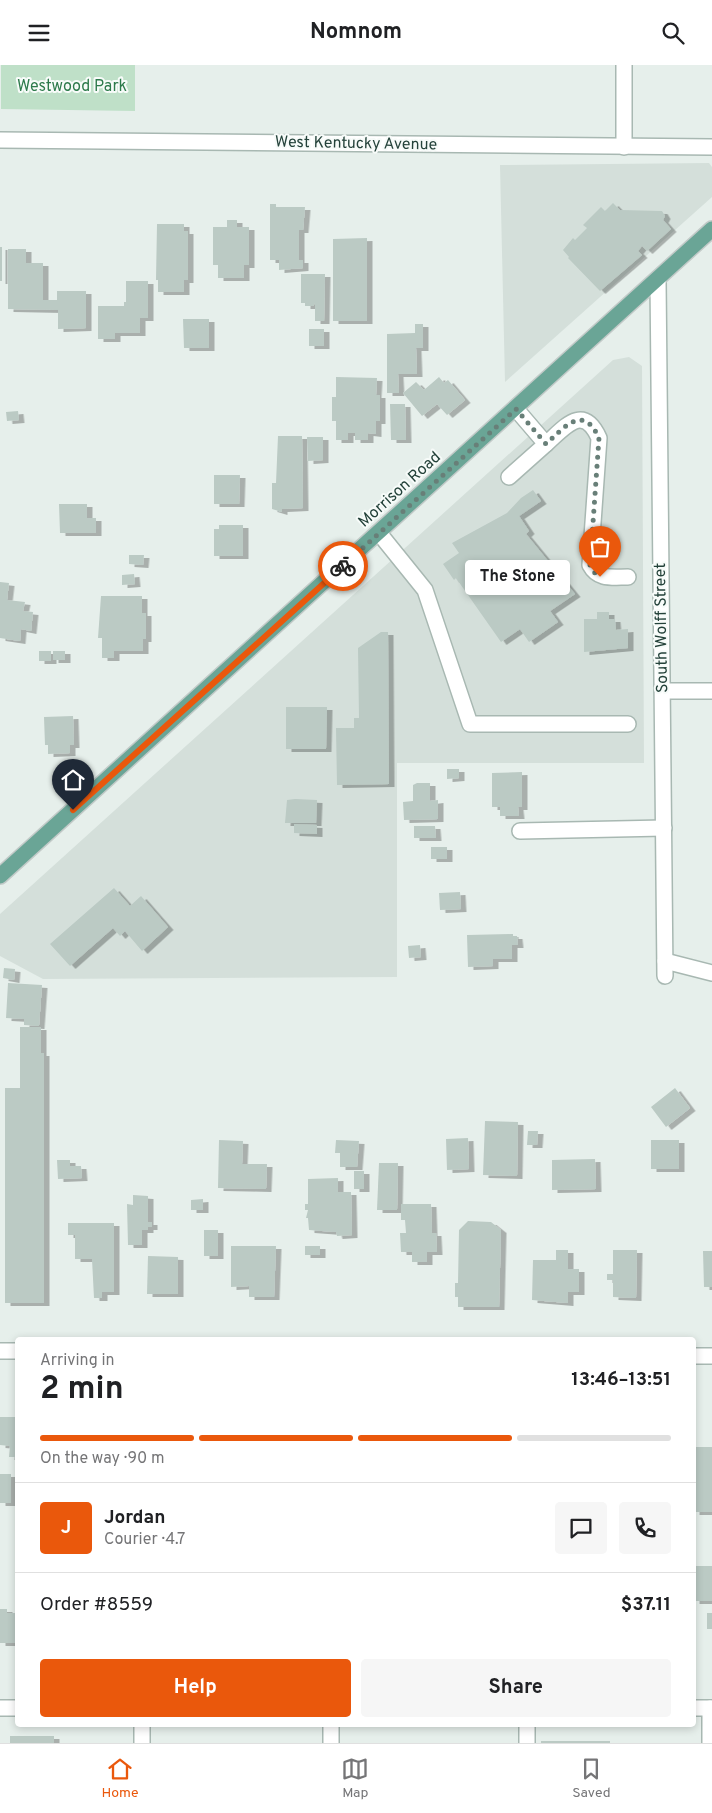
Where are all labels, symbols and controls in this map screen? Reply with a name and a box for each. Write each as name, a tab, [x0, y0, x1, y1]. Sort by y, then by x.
icon: menu	[25, 19, 53, 47]
text: Nomnom	[310, 19, 402, 46]
icon: search	[659, 19, 687, 47]
park label: Westwood Park	[17, 77, 127, 97]
street label: West Kentucky Avenue	[275, 133, 437, 155]
street label: Morrison Road	[355, 448, 445, 532]
pin	[579, 526, 621, 577]
icon: bag	[586, 533, 614, 561]
courier	[318, 541, 368, 591]
icon: bike	[329, 552, 357, 580]
callout: The Stone	[465, 559, 570, 595]
street label: South Wolff Street	[651, 563, 673, 693]
text: The Stone	[480, 567, 555, 587]
pin	[52, 759, 94, 810]
icon: home	[59, 766, 87, 794]
text: Arriving in	[40, 1351, 115, 1371]
text: 13:46–13:51	[571, 1368, 671, 1392]
text: 2 min	[40, 1370, 124, 1410]
text: On the way · 90 m	[40, 1449, 165, 1469]
button: chat	[555, 1502, 607, 1554]
button: phone	[619, 1502, 671, 1554]
text: Jordan	[104, 1506, 166, 1530]
text: J	[61, 1516, 71, 1540]
text: Courier · 4.7	[104, 1530, 185, 1550]
text: Order #8559	[40, 1593, 153, 1617]
text: $37.11	[621, 1593, 671, 1617]
button: Help	[40, 1659, 351, 1717]
button: Share	[361, 1659, 671, 1717]
tab: Home	[101, 1755, 139, 1802]
tab: Map	[341, 1755, 369, 1802]
tab: Saved	[572, 1755, 611, 1802]

